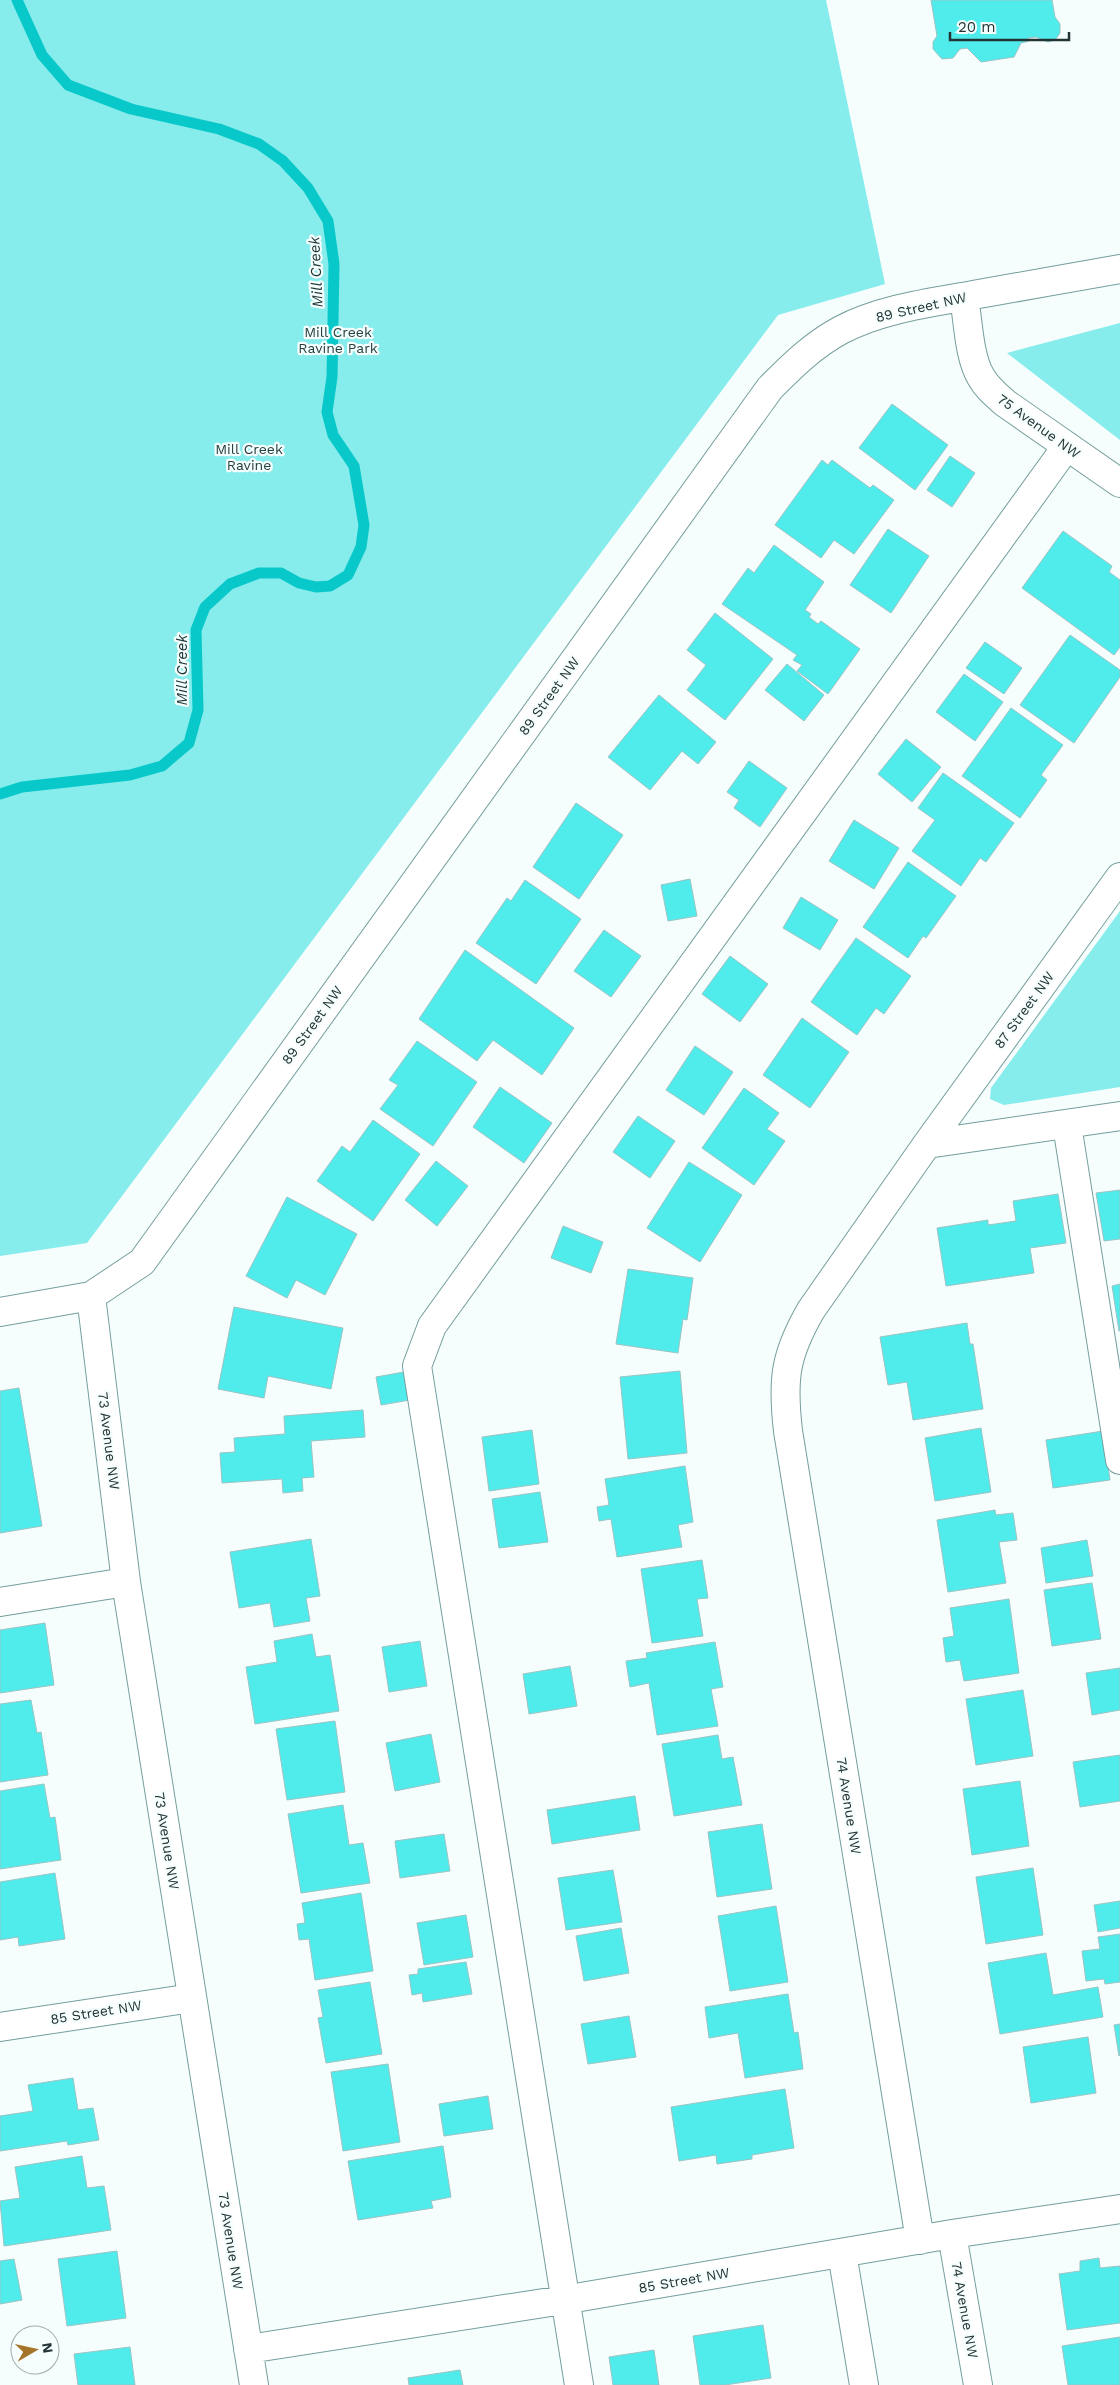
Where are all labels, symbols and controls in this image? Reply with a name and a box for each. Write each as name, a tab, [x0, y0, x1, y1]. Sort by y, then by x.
scale bar	[950, 10, 1069, 42]
text: 20 m	[958, 18, 996, 36]
water label: Mill Creek	[305, 235, 327, 308]
street label: 89 Street NW	[874, 289, 968, 325]
park label: Mill Creek Ravine Park	[298, 324, 378, 356]
street label: 75 Avenue NW	[995, 391, 1083, 461]
park label: Mill Creek Ravine	[215, 441, 283, 473]
water label: Mill Creek	[173, 634, 191, 705]
street label: 89 Street NW	[515, 654, 583, 738]
street label: 87 Street NW	[991, 969, 1057, 1051]
street label: 89 Street NW	[278, 983, 346, 1067]
street label: 73 Avenue NW	[95, 1391, 123, 1491]
street label: 74 Avenue NW	[833, 1756, 865, 1856]
street label: 73 Avenue NW	[151, 1791, 183, 1891]
street label: 85 Street NW	[49, 1997, 143, 2027]
street label: 73 Avenue NW	[215, 2191, 247, 2291]
street label: 74 Avenue NW	[949, 2260, 981, 2360]
street label: 85 Street NW	[637, 2264, 731, 2296]
north arrow	[10, 2325, 60, 2375]
text: N	[39, 2342, 57, 2354]

